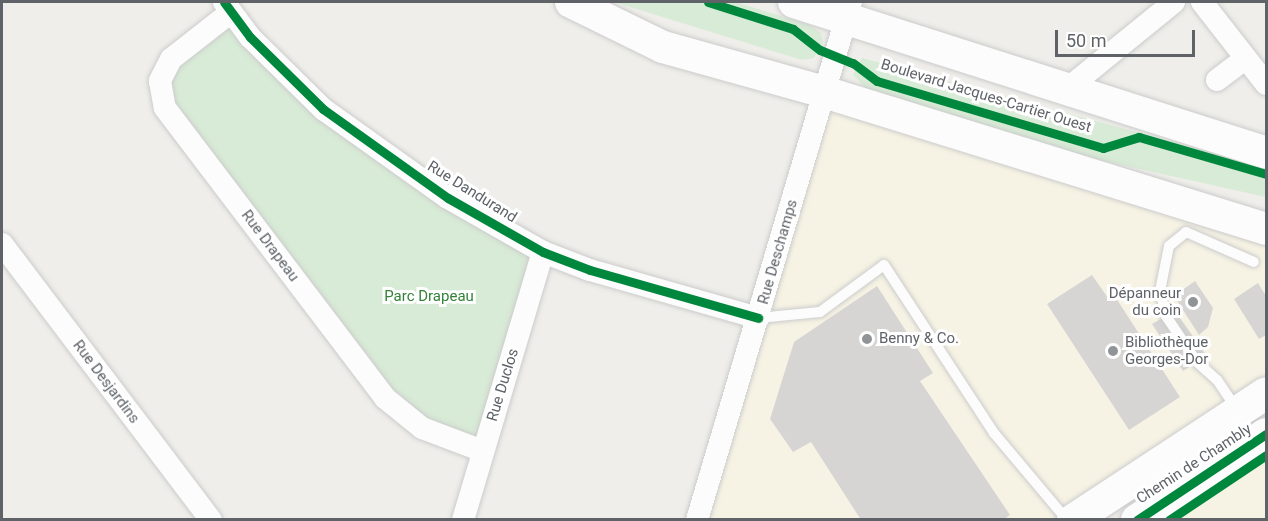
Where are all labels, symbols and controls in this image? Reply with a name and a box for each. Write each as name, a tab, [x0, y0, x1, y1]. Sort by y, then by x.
scale bar	[1058, 18, 1198, 56]
text: 50 m	[1066, 30, 1106, 51]
street label: Boulevard Jacques-Cartier Ouest	[879, 55, 1093, 137]
street label: Rue Dandurand	[424, 157, 520, 227]
street label: Rue Deschamps	[754, 197, 802, 307]
street label: Rue Drapeau	[237, 207, 303, 285]
place label: Dépanneur du coin	[1109, 284, 1181, 319]
park label: Parc Drapeau	[384, 288, 474, 306]
marker: Dépanneur du coin	[1186, 295, 1200, 309]
place label: Benny & Co.	[879, 330, 959, 348]
marker: Benny & Co.	[860, 332, 874, 346]
place label: Bibliothèque Georges-Dor	[1125, 333, 1208, 368]
street label: Rue Desjardins	[69, 337, 143, 427]
marker: Bibliothèque Georges-Dor	[1106, 344, 1120, 358]
street label: Rue Duclos	[483, 346, 523, 424]
street label: Chemin de Chambly	[1133, 420, 1255, 508]

